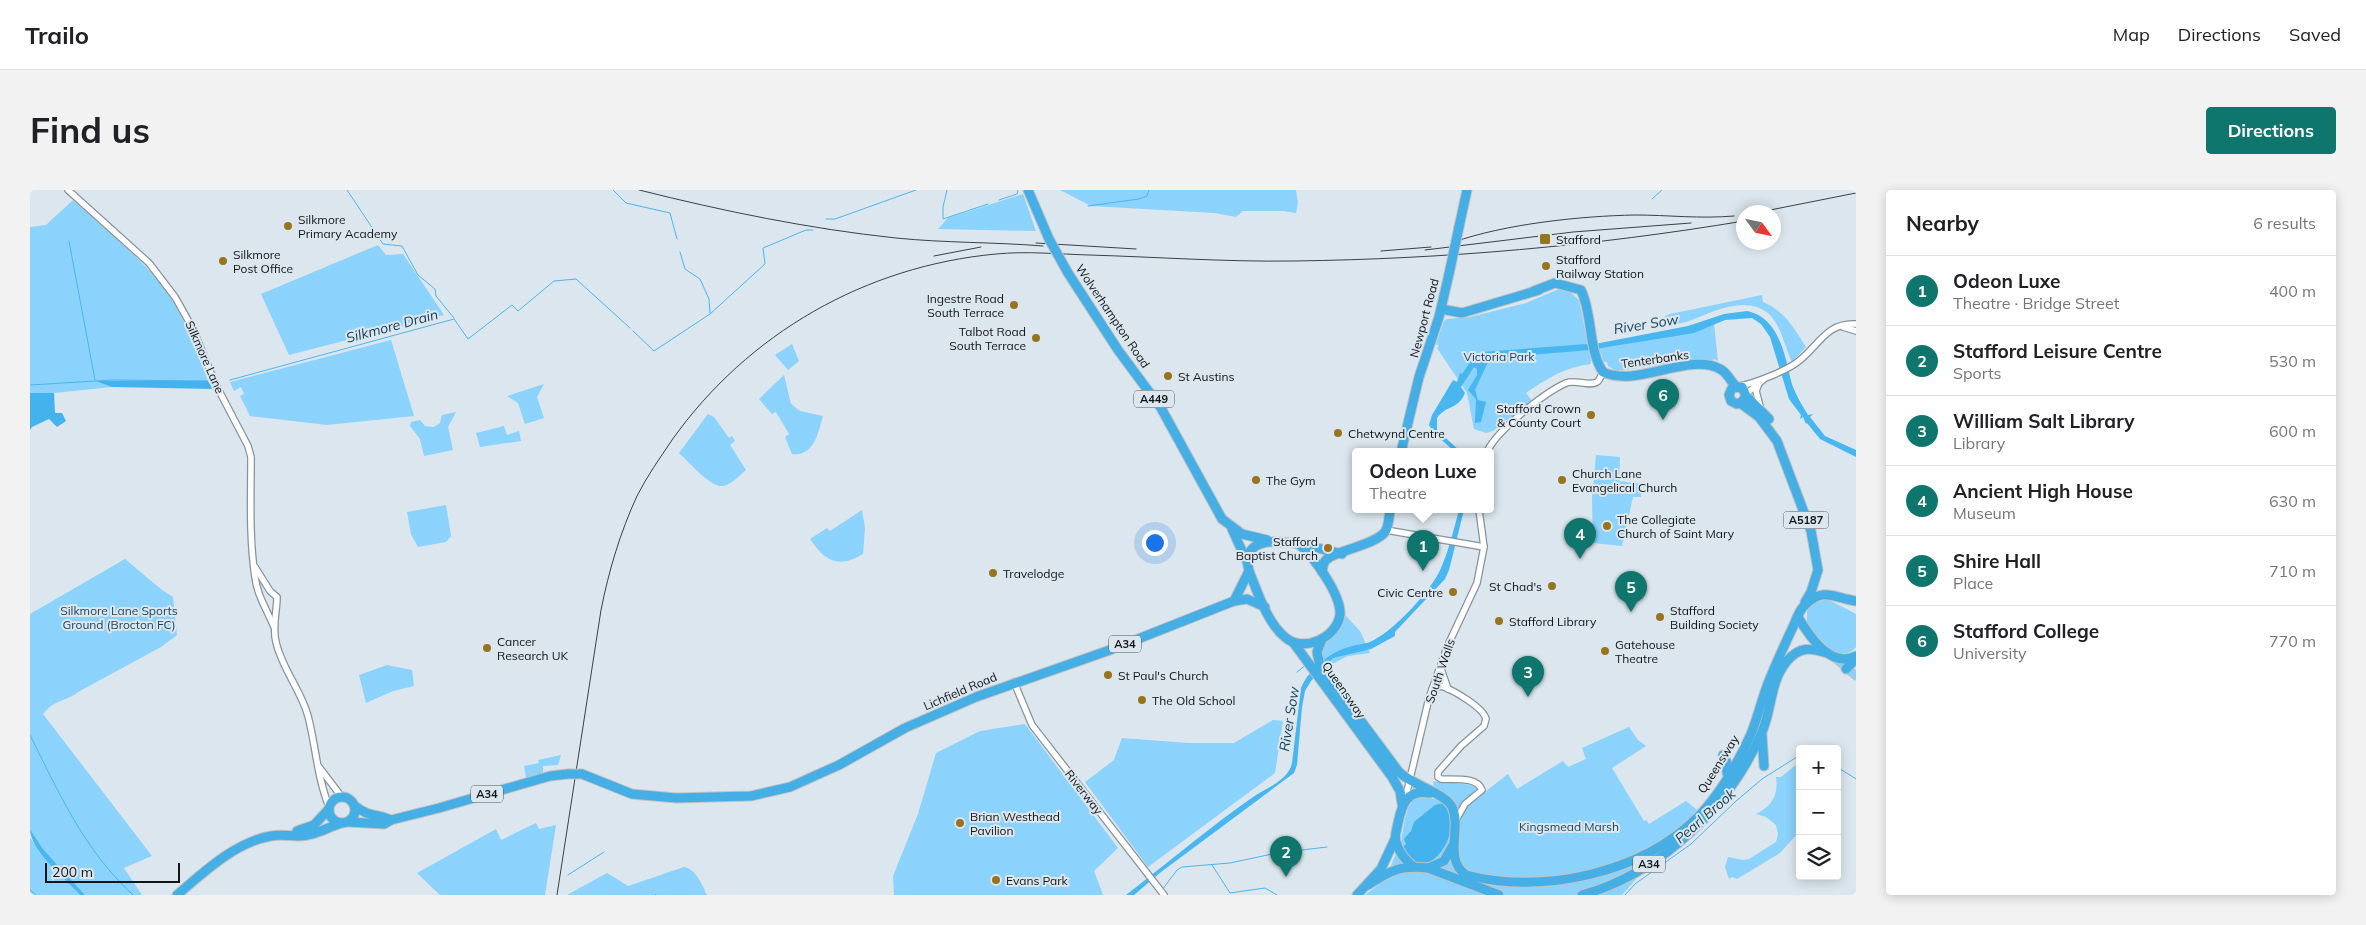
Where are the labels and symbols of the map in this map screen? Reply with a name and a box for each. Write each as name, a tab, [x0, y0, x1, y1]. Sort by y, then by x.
north arrow	[1736, 205, 1781, 250]
place label: Silkmore Primary Academy	[298, 212, 398, 241]
marker: Silkmore Primary Academy	[282, 220, 294, 232]
marker: Stafford	[1538, 232, 1552, 246]
place label: Stafford	[1556, 232, 1601, 247]
place label: Silkmore Post Office	[233, 247, 293, 276]
place label: Stafford Railway Station	[1556, 252, 1644, 281]
marker: Silkmore Post Office	[217, 255, 229, 267]
marker: Stafford Railway Station	[1540, 260, 1552, 272]
street label: Wolverhampton Road	[1073, 261, 1153, 371]
street label: Newport Road	[1406, 277, 1442, 359]
place label: Ingestre Road South Terrace	[927, 291, 1004, 320]
marker: Ingestre Road South Terrace	[1008, 299, 1020, 311]
water label: Silkmore Drain	[344, 305, 440, 347]
water label: River Sow	[1612, 310, 1681, 338]
street label: Silkmore Lane	[182, 318, 228, 396]
place label: Talbot Road South Terrace	[949, 324, 1026, 353]
marker: Talbot Road South Terrace	[1030, 332, 1042, 344]
street label: Tenterbanks	[1620, 347, 1690, 371]
park label: Victoria Park	[1464, 349, 1535, 364]
place label: St Austins	[1178, 369, 1235, 384]
marker: St Austins	[1162, 370, 1174, 382]
pin: 6	[1647, 379, 1679, 420]
road number: A449	[1134, 390, 1174, 408]
place label: Stafford Crown & County Court	[1496, 401, 1581, 430]
marker: Stafford Crown & County Court	[1585, 409, 1597, 421]
place label: Chetwynd Centre	[1348, 426, 1445, 441]
marker: Chetwynd Centre	[1332, 427, 1344, 439]
place label: Church Lane Evangelical Church	[1572, 466, 1677, 495]
place label: The Gym	[1266, 473, 1316, 488]
marker: The Gym	[1250, 474, 1262, 486]
marker: Church Lane Evangelical Church	[1556, 474, 1568, 486]
place label: The Collegiate Church of Saint Mary	[1617, 512, 1735, 541]
road number: A5187	[1784, 512, 1828, 528]
pin: 4	[1564, 518, 1596, 559]
marker: The Collegiate Church of Saint Mary	[1601, 520, 1613, 532]
your location	[1142, 530, 1168, 556]
pin: 1	[1407, 530, 1439, 571]
place label: Stafford Baptist Church	[1236, 534, 1318, 563]
marker: Stafford Baptist Church	[1322, 542, 1334, 554]
place label: Travelodge	[1003, 566, 1064, 581]
marker: Travelodge	[987, 567, 999, 579]
pin: 5	[1615, 571, 1647, 612]
place label: St Chad's	[1489, 579, 1542, 594]
marker: St Chad's	[1546, 580, 1558, 592]
place label: Civic Centre	[1377, 585, 1443, 600]
marker: Civic Centre	[1447, 586, 1459, 598]
park label: Silkmore Lane Sports Ground (Brocton FC)	[60, 603, 178, 632]
place label: Stafford Building Society	[1670, 603, 1759, 632]
marker: Stafford Building Society	[1654, 611, 1666, 623]
place label: Stafford Library	[1509, 614, 1597, 629]
marker: Stafford Library	[1493, 615, 1505, 627]
place label: Cancer Research UK	[497, 634, 569, 663]
road number: A34	[1109, 636, 1141, 652]
street label: South Walls	[1422, 637, 1458, 705]
place label: Gatehouse Theatre	[1615, 637, 1675, 666]
marker: Cancer Research UK	[481, 642, 493, 654]
marker: Gatehouse Theatre	[1599, 645, 1611, 657]
pin: 3	[1512, 656, 1544, 697]
street label: Queensway	[1319, 659, 1369, 722]
place label: St Paul's Church	[1118, 668, 1208, 683]
street label: Lichfield Road	[921, 669, 999, 713]
marker: St Paul's Church	[1102, 669, 1114, 681]
water label: River Sow	[1275, 684, 1303, 753]
place label: The Old School	[1152, 693, 1235, 708]
marker: The Old School	[1136, 694, 1148, 706]
street label: Queensway	[1694, 732, 1742, 796]
street label: Riverway	[1062, 767, 1106, 818]
water label: Pearl Brook	[1671, 784, 1740, 847]
road number: A34	[471, 786, 503, 802]
place label: Brian Westhead Pavilion	[970, 809, 1060, 838]
marker: Brian Westhead Pavilion	[954, 817, 966, 829]
park label: Kingsmead Marsh	[1519, 819, 1619, 834]
pin: 2	[1270, 836, 1302, 877]
road number: A34	[1633, 856, 1665, 872]
scale bar	[45, 860, 180, 883]
place label: Evans Park	[1006, 873, 1069, 888]
marker: Evans Park	[990, 874, 1002, 886]

